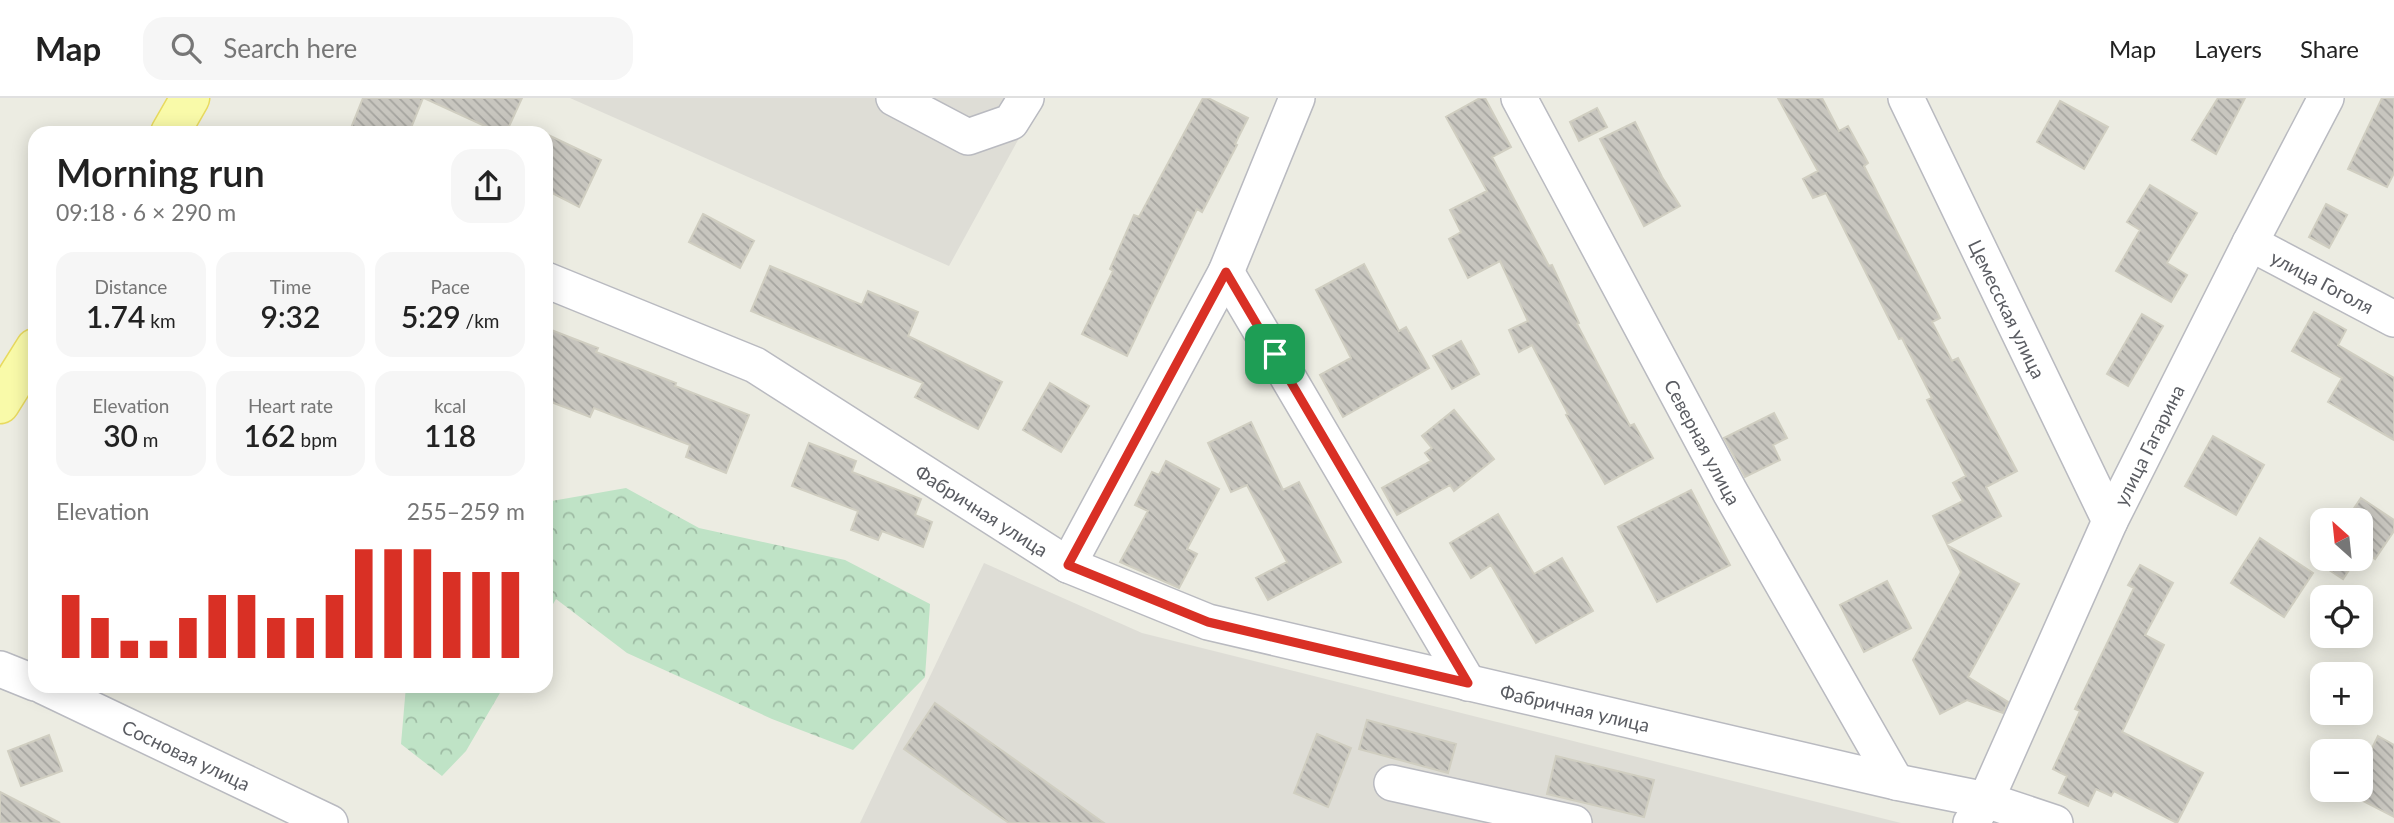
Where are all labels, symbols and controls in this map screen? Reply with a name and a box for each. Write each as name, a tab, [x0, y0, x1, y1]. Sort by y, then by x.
search box	[143, 17, 633, 80]
text: Map	[35, 28, 101, 68]
icon: search	[167, 29, 205, 67]
text: Search here	[223, 32, 357, 64]
text: Map	[2109, 34, 2156, 63]
text: Layers	[2194, 34, 2262, 63]
text: Share	[2300, 34, 2359, 63]
text: Morning run	[56, 149, 265, 195]
button: share	[451, 149, 525, 223]
text: 09:18 · 6 × 290 m	[56, 198, 236, 226]
street label: Цемесская улица	[1964, 236, 2051, 382]
street label: улица Гоголя	[2267, 245, 2378, 318]
text: Distance	[94, 275, 167, 298]
text: Time	[270, 275, 311, 298]
text: Pace	[430, 275, 470, 298]
text: 1.74	[86, 298, 145, 334]
text: 9:32	[261, 298, 320, 334]
text: 5:29	[401, 298, 461, 334]
text: km	[145, 309, 176, 332]
text: /km	[461, 309, 499, 332]
pin	[1245, 324, 1305, 384]
icon: arrive	[1256, 335, 1294, 373]
street label: Северная улица	[1660, 375, 1746, 509]
street label: улица Гагарина	[2108, 380, 2188, 509]
text: Elevation	[92, 394, 169, 417]
text: Heart rate	[248, 394, 333, 417]
text: kcal	[434, 394, 466, 417]
text: 30	[103, 417, 138, 453]
text: 162	[244, 417, 296, 453]
text: 118	[424, 417, 476, 453]
text: m	[138, 428, 158, 451]
text: bpm	[296, 428, 337, 451]
street label: Фабричная улица	[911, 459, 1053, 561]
text: Elevation	[56, 497, 149, 525]
text: 255–259 m	[407, 497, 525, 525]
north arrow	[2310, 508, 2373, 570]
map controls	[2310, 508, 2373, 802]
button: locate	[2310, 585, 2373, 648]
button: +	[2310, 662, 2373, 725]
street label: Фабричная улица	[1498, 679, 1652, 736]
street label: Сосновая улица	[119, 714, 254, 795]
button: −	[2310, 739, 2373, 802]

